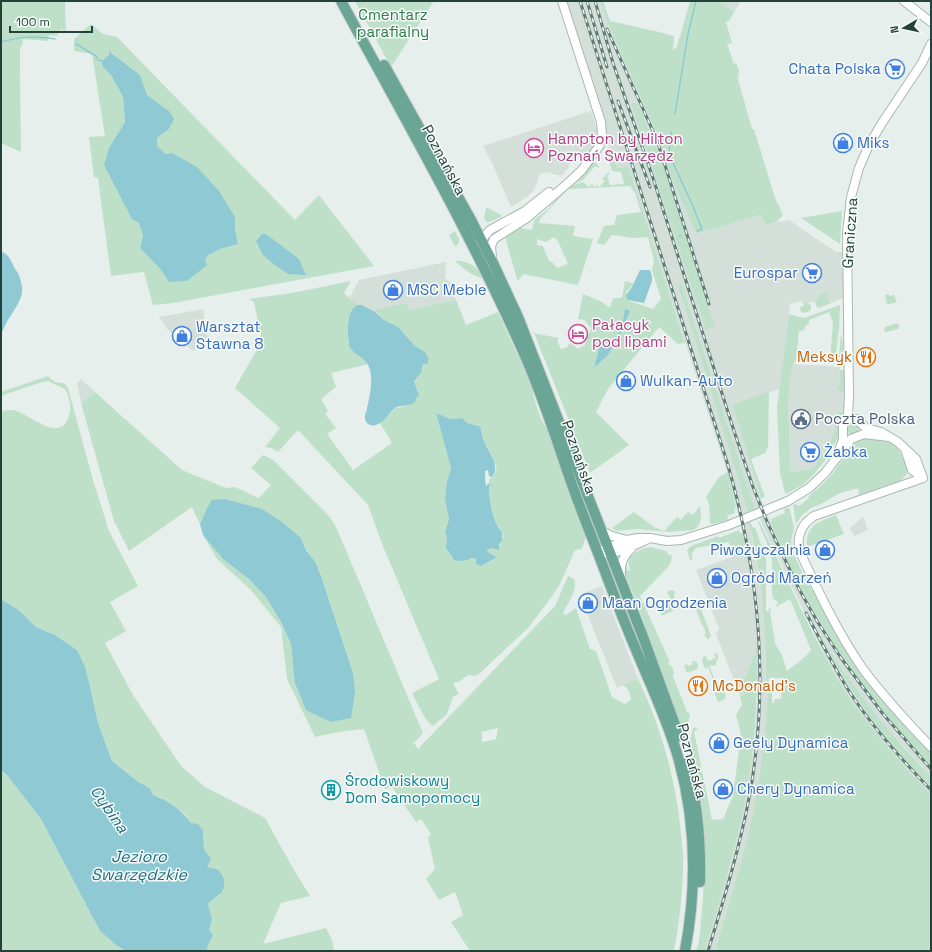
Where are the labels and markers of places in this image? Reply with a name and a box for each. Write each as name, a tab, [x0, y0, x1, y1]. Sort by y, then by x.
supermarket icon: Chata Polska	[884, 58, 906, 80]
place label: Chata Polska	[789, 59, 881, 78]
place label: Hampton by Hilton Poznań Swarzędz	[548, 129, 683, 165]
shop icon: Miks	[832, 132, 854, 154]
place label: Miks	[857, 133, 890, 152]
hotel icon: Hampton by Hilton Poznań Swarzędz	[523, 137, 545, 159]
supermarket icon: Eurospar	[801, 262, 823, 284]
place label: Eurospar	[734, 263, 798, 282]
shop icon: MSC Meble	[382, 279, 404, 301]
place label: MSC Meble	[407, 280, 487, 299]
place label: Pałacyk pod lipami	[592, 315, 667, 351]
place label: Warsztat Stawna 8	[196, 317, 264, 353]
hotel icon: Pałacyk pod lipami	[567, 323, 589, 345]
shop icon: Warsztat Stawna 8	[171, 325, 193, 347]
restaurant icon: Meksyk	[855, 346, 877, 368]
place label: Meksyk	[797, 347, 852, 366]
shop icon: Wulkan-Auto	[615, 370, 637, 392]
place label: Wulkan-Auto	[640, 371, 733, 390]
public building icon: Poczta Polska	[790, 408, 812, 430]
place label: Poczta Polska	[815, 409, 915, 428]
supermarket icon: Żabka	[799, 441, 821, 463]
place label: Żabka	[824, 442, 868, 461]
shop icon: Piwożyczalnia	[814, 539, 836, 561]
place label: Piwożyczalnia	[710, 540, 811, 559]
shop icon: Ogród Marzeń	[706, 567, 728, 589]
place label: Ogród Marzeń	[731, 568, 832, 587]
shop icon: Maan Ogrodzenia	[577, 592, 599, 614]
place label: Maan Ogrodzenia	[602, 593, 728, 612]
restaurant icon: McDonald's	[687, 675, 709, 697]
place label: McDonald's	[712, 676, 796, 695]
shop icon: Geely Dynamica	[708, 732, 730, 754]
place label: Geely Dynamica	[733, 733, 849, 752]
place label: Środowiskowy Dom Samopomocy	[345, 771, 480, 807]
shop icon: Chery Dynamica	[712, 778, 734, 800]
building icon: Środowiskowy Dom Samopomocy	[320, 779, 342, 801]
place label: Chery Dynamica	[737, 779, 855, 798]

